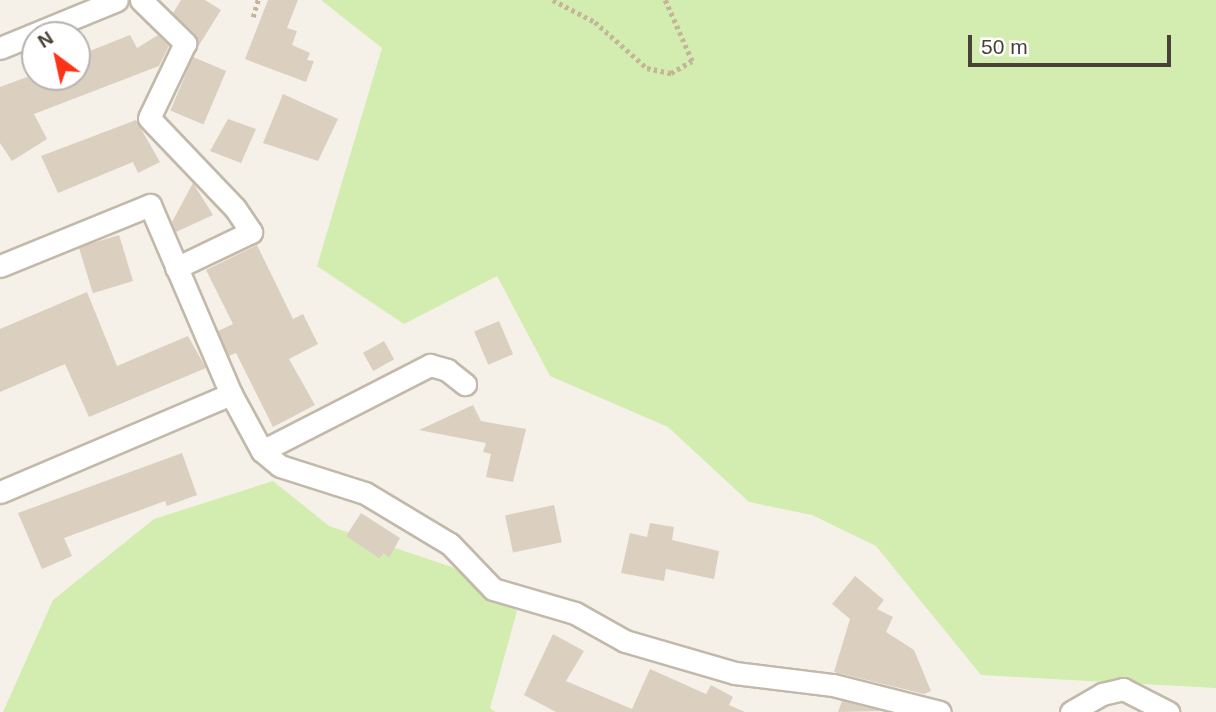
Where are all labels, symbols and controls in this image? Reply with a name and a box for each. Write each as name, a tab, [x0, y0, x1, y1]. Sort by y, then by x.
north arrow	[21, 21, 91, 91]
scale bar	[971, 21, 1174, 65]
text: N	[34, 27, 57, 52]
text: 50 m	[981, 35, 1028, 58]

